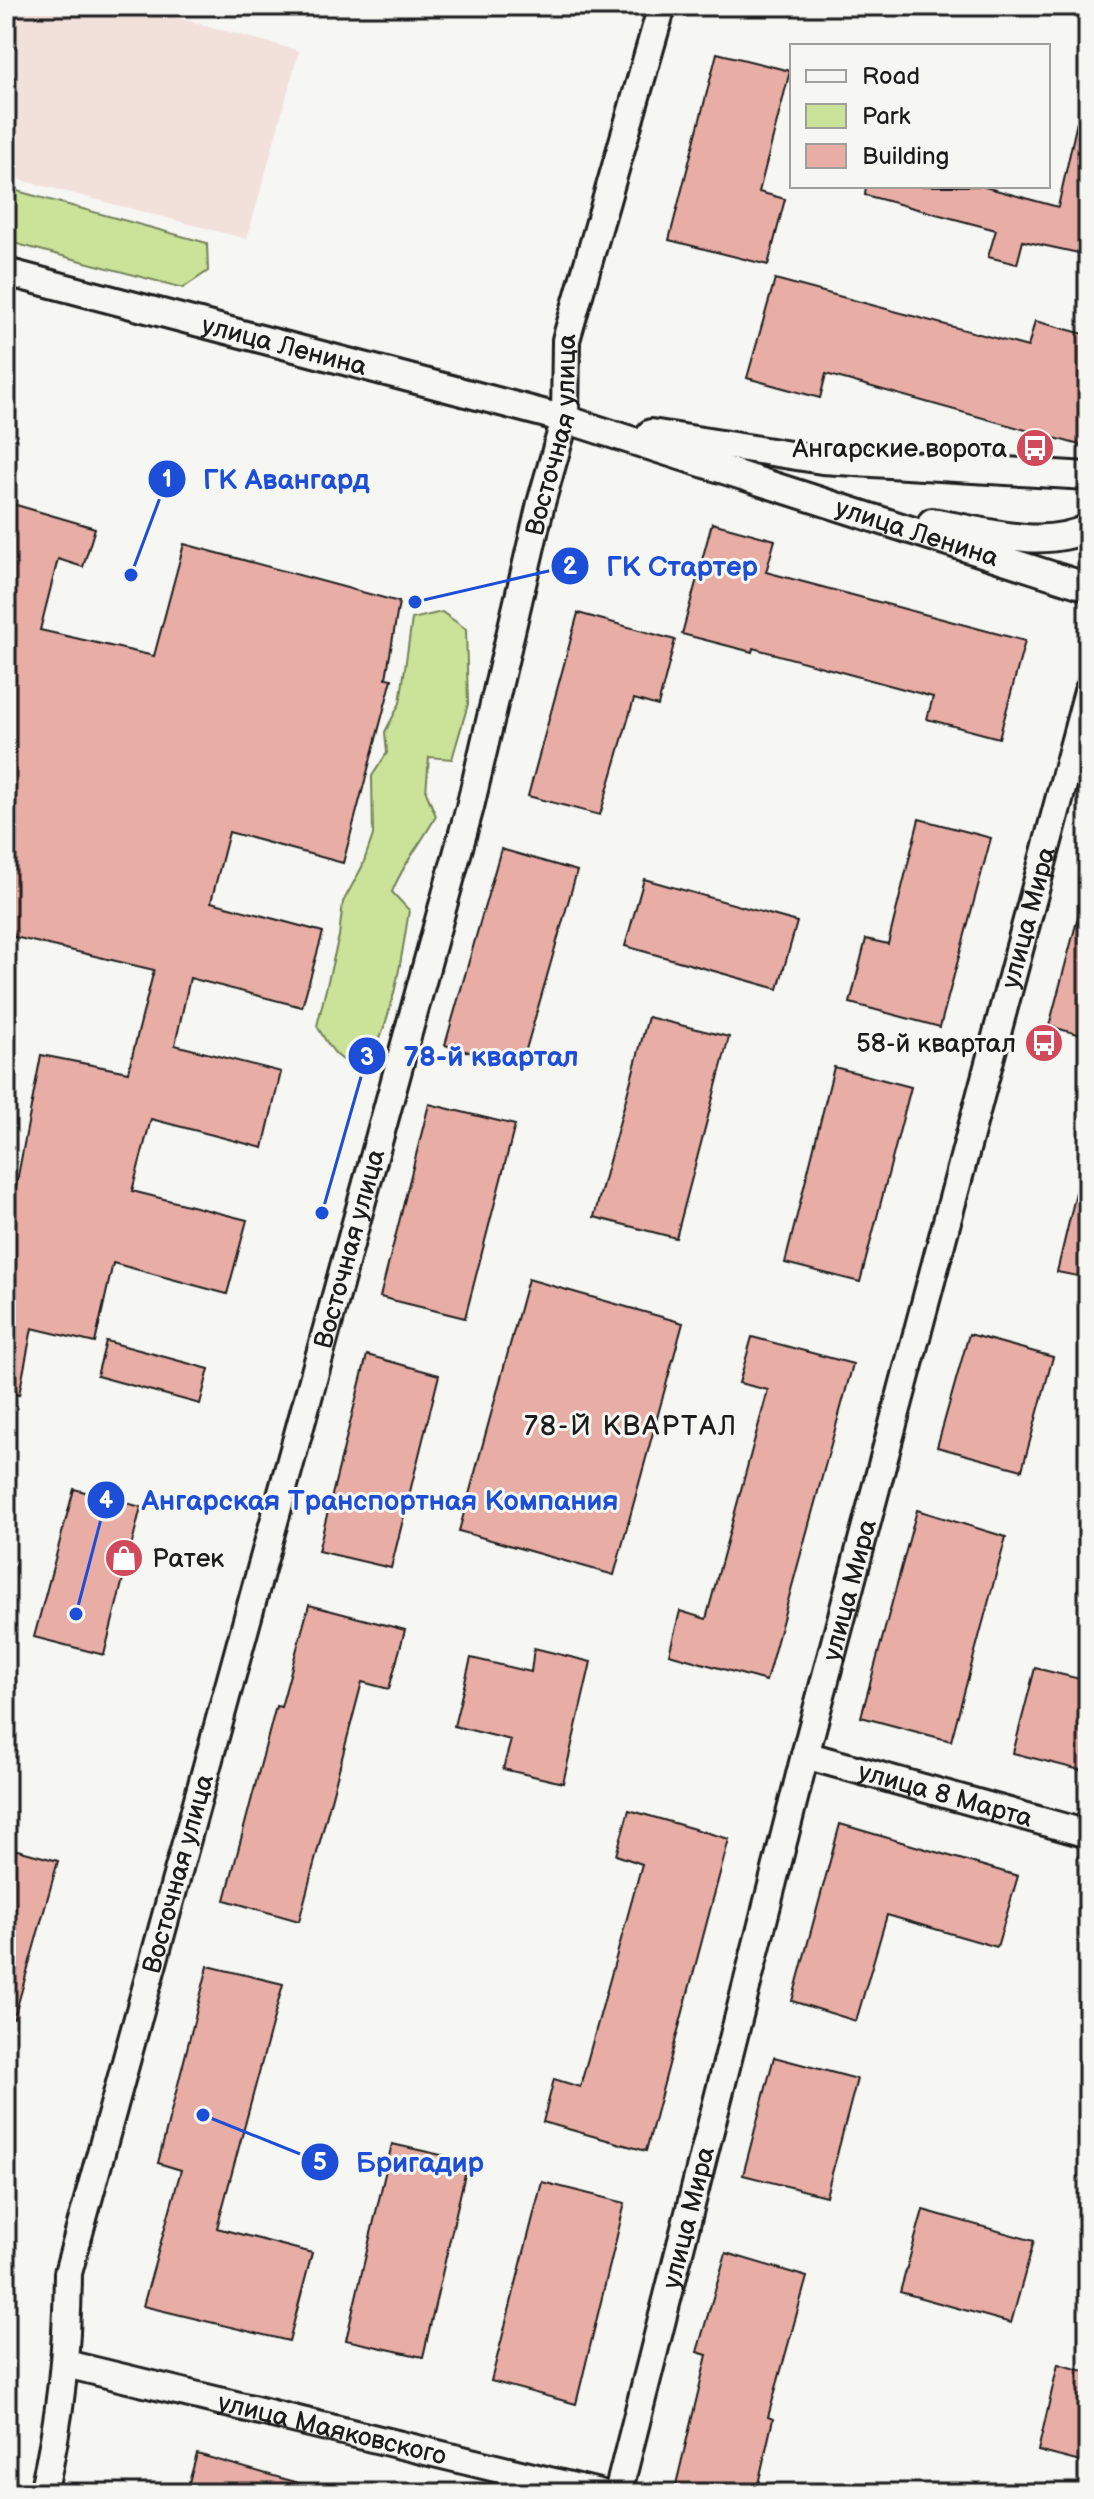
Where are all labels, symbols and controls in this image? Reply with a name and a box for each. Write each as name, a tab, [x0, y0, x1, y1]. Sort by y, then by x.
legend	[790, 44, 1050, 188]
text: Road	[862, 62, 920, 91]
text: Park	[862, 102, 910, 131]
text: Building	[862, 142, 949, 171]
street label: улица Ленина	[198, 310, 370, 383]
street label: Восточная улица	[520, 334, 583, 539]
bus stop icon: Ангарские ворота	[1014, 427, 1056, 469]
place label: Ангарские ворота	[792, 434, 1007, 465]
callout: ГК Авангард	[147, 453, 386, 505]
text: ГК Авангард	[203, 464, 370, 497]
text: 1	[162, 465, 172, 494]
street label: улица Ленина	[831, 493, 1002, 574]
callout: ГК Стартер	[550, 540, 775, 592]
text: ГК Стартер	[606, 551, 759, 584]
text: 2	[563, 552, 578, 581]
street label: улица Мира	[996, 844, 1063, 992]
bus stop icon: 58-й квартал	[1023, 1022, 1065, 1064]
place label: 58-й квартал	[856, 1029, 1016, 1060]
callout: 78-й квартал	[347, 1030, 594, 1082]
text: 78-й квартал	[404, 1041, 578, 1074]
text: 3	[360, 1043, 374, 1072]
street label: Восточная улица	[308, 1146, 392, 1352]
district label: 78-Й КВАРТАЛ	[524, 1410, 738, 1443]
callout: Ангарская Транспортная Компания	[86, 1474, 635, 1526]
text: Ангарская Транспортная Компания	[141, 1485, 618, 1518]
text: 4	[99, 1486, 113, 1515]
street label: улица Мира	[817, 1516, 884, 1665]
shop icon: Ратек	[103, 1537, 145, 1579]
place label: Ратек	[152, 1544, 224, 1575]
street label: улица 8 Марта	[855, 1757, 1036, 1835]
street label: Восточная улица	[137, 1771, 221, 1977]
callout: Бригадир	[300, 2136, 500, 2188]
street label: улица Мира	[656, 2144, 722, 2292]
text: Бригадир	[356, 2147, 485, 2180]
text: 5	[313, 2148, 327, 2177]
street label: улица Маяковского	[215, 2387, 449, 2473]

